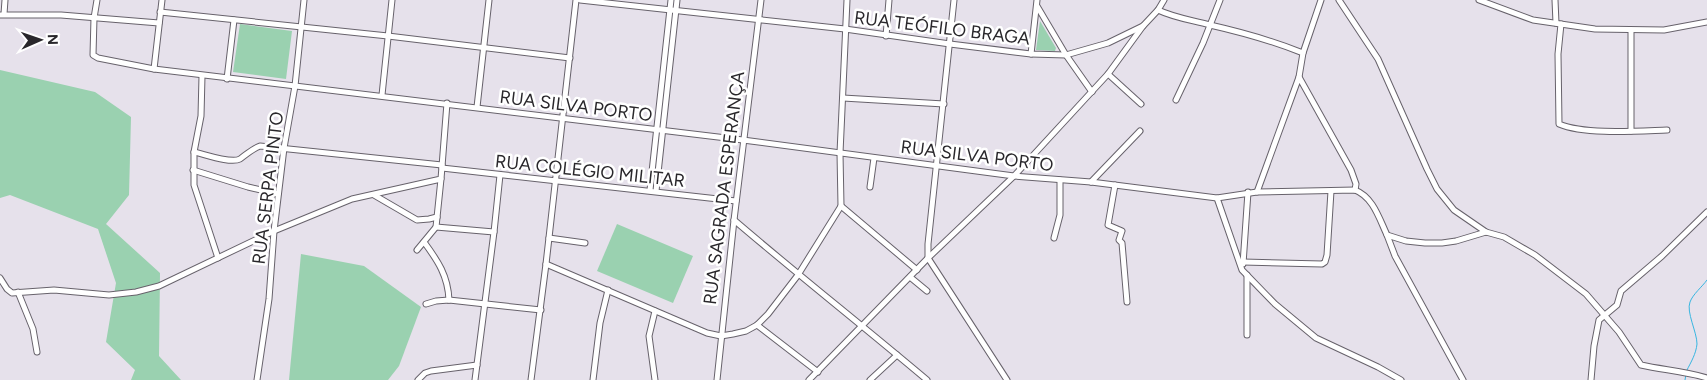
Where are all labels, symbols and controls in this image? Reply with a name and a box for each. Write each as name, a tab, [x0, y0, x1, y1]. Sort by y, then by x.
street label: RUA TEÓFILO BRAGA	[853, 6, 1031, 50]
north arrow	[15, 15, 65, 65]
text: N	[44, 34, 61, 45]
street label: RUA SAGRADA ESPERANÇA	[699, 70, 749, 306]
street label: RUA SILVA PORTO	[498, 86, 654, 126]
street label: RUA SERPA PINTO	[248, 110, 288, 266]
street label: RUA SILVA PORTO	[899, 136, 1055, 176]
street label: RUA COLÉGIO MILITAR	[494, 150, 686, 192]

